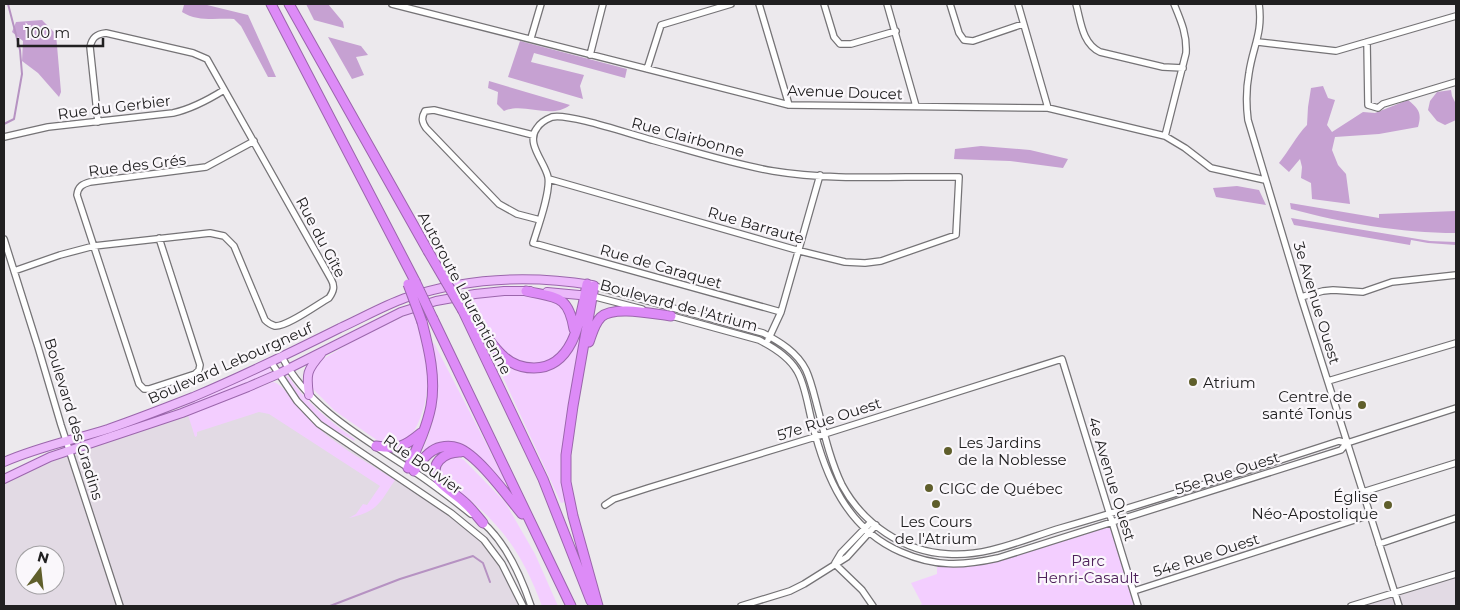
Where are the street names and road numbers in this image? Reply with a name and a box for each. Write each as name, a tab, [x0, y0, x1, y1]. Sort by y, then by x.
street label: Avenue Doucet	[787, 80, 903, 104]
street label: Rue du Gerbier	[56, 91, 172, 123]
street label: Rue Clairbonne	[629, 113, 747, 161]
street label: Rue des Grés	[87, 150, 187, 180]
street label: Rue du Gîte	[292, 193, 350, 281]
street label: Rue Barraute	[706, 202, 806, 248]
street label: Autoroute Laurentienne	[414, 208, 516, 378]
street label: Rue de Caraquet	[598, 239, 724, 293]
street label: 3e Avenue Ouest	[1289, 239, 1345, 367]
street label: Boulevard de l'Atrium	[598, 275, 760, 335]
street label: Boulevard Lebourgneuf	[145, 318, 316, 408]
street label: Boulevard des Gradins	[40, 336, 108, 502]
street label: 57e Rue Ouest	[775, 393, 883, 445]
street label: 4e Avenue Ouest	[1084, 415, 1140, 543]
street label: Rue Bouvier	[380, 430, 466, 498]
street label: 55e Rue Ouest	[1172, 447, 1282, 499]
street label: 54e Rue Ouest	[1150, 529, 1262, 581]

